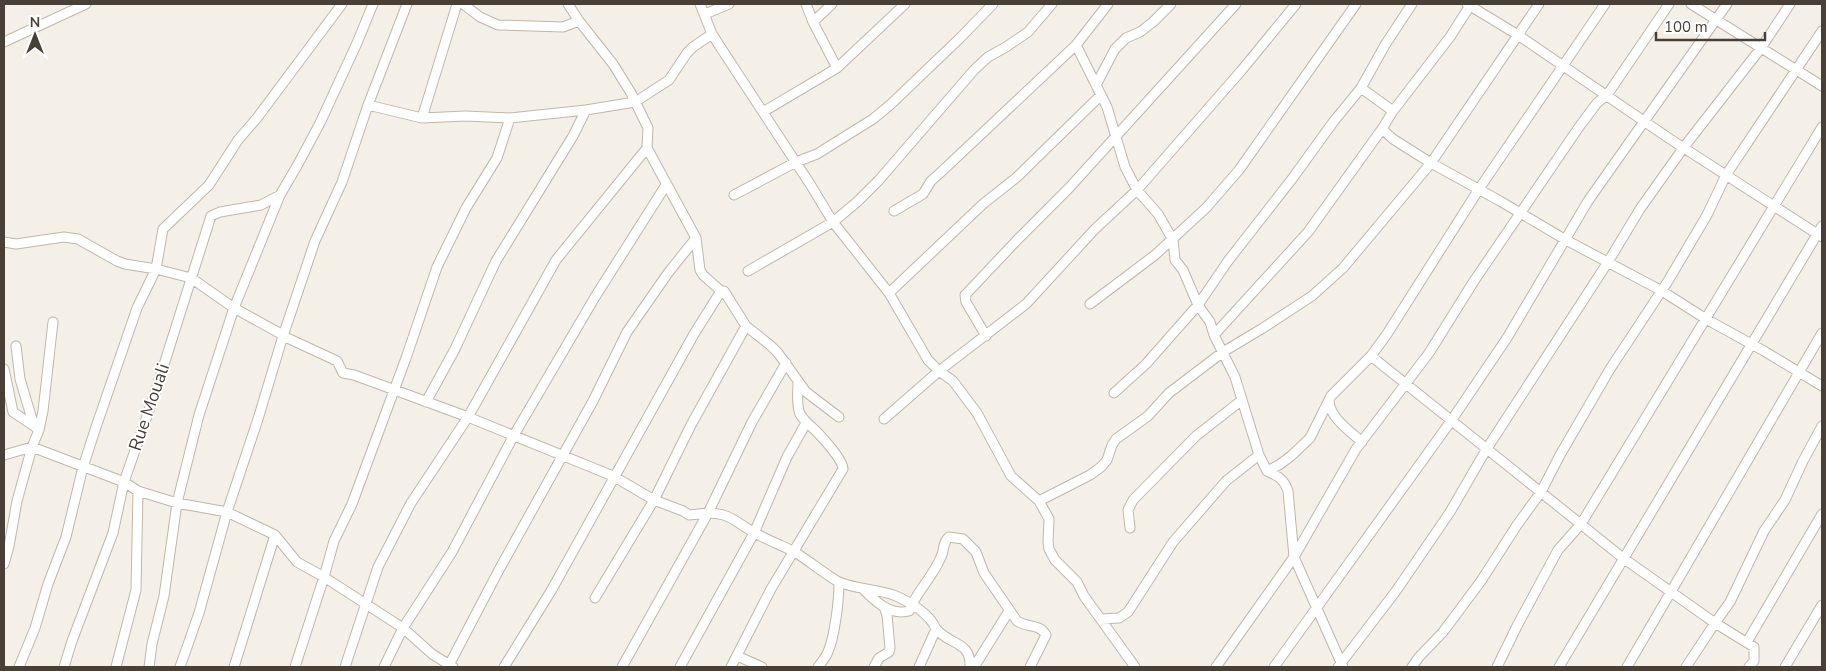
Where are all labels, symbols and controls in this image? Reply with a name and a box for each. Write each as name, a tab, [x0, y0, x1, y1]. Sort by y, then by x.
north arrow	[10, 10, 60, 60]
scale bar	[1656, 10, 1765, 42]
text: N	[30, 13, 40, 32]
text: 100 m	[1664, 17, 1708, 37]
street label: Rue Mouali	[123, 360, 175, 454]

